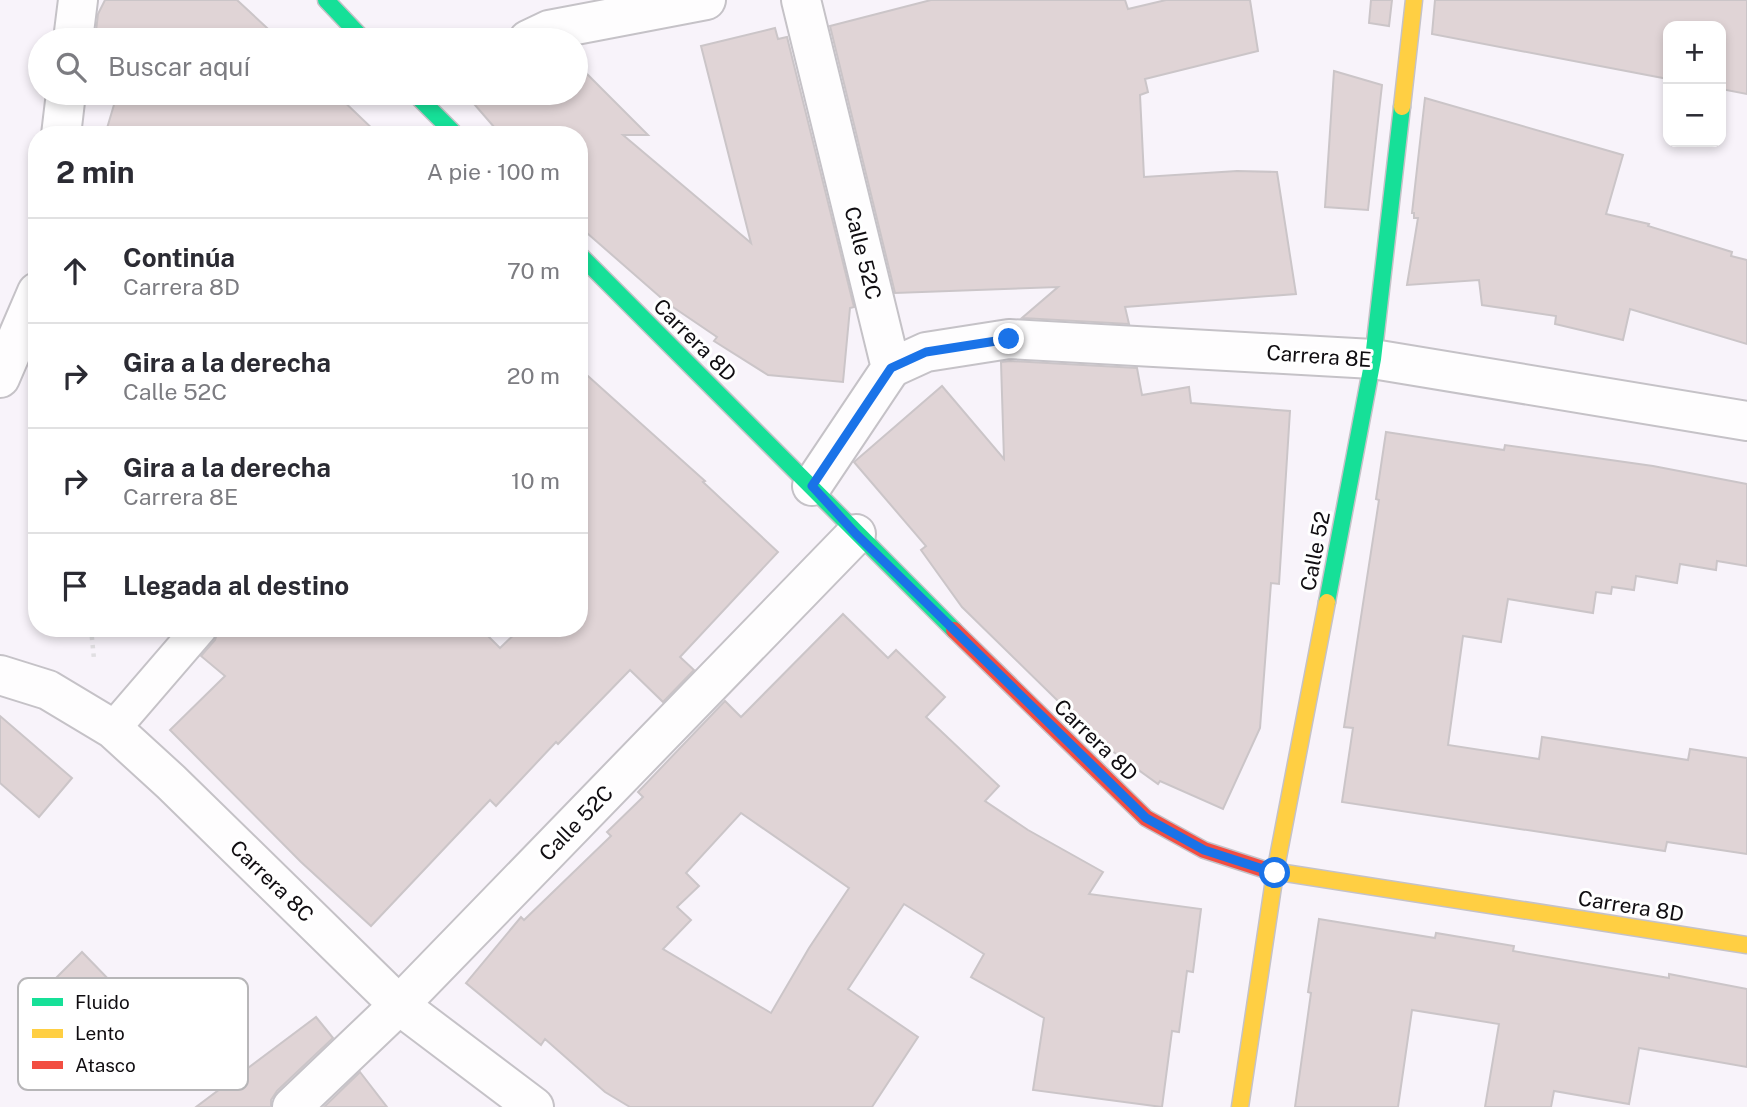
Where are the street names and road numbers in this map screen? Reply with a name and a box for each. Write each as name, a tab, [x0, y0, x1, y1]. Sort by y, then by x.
street label: Calle 52C	[839, 204, 887, 302]
street label: Carrera 8D	[648, 293, 742, 387]
street label: Carrera 8E	[1266, 340, 1372, 372]
street label: Calle 52	[1295, 509, 1335, 593]
street label: Carrera 8D	[1049, 694, 1143, 786]
street label: Calle 52C	[534, 780, 618, 866]
street label: Carrera 8C	[225, 835, 319, 927]
street label: Carrera 8D	[1576, 885, 1686, 927]

